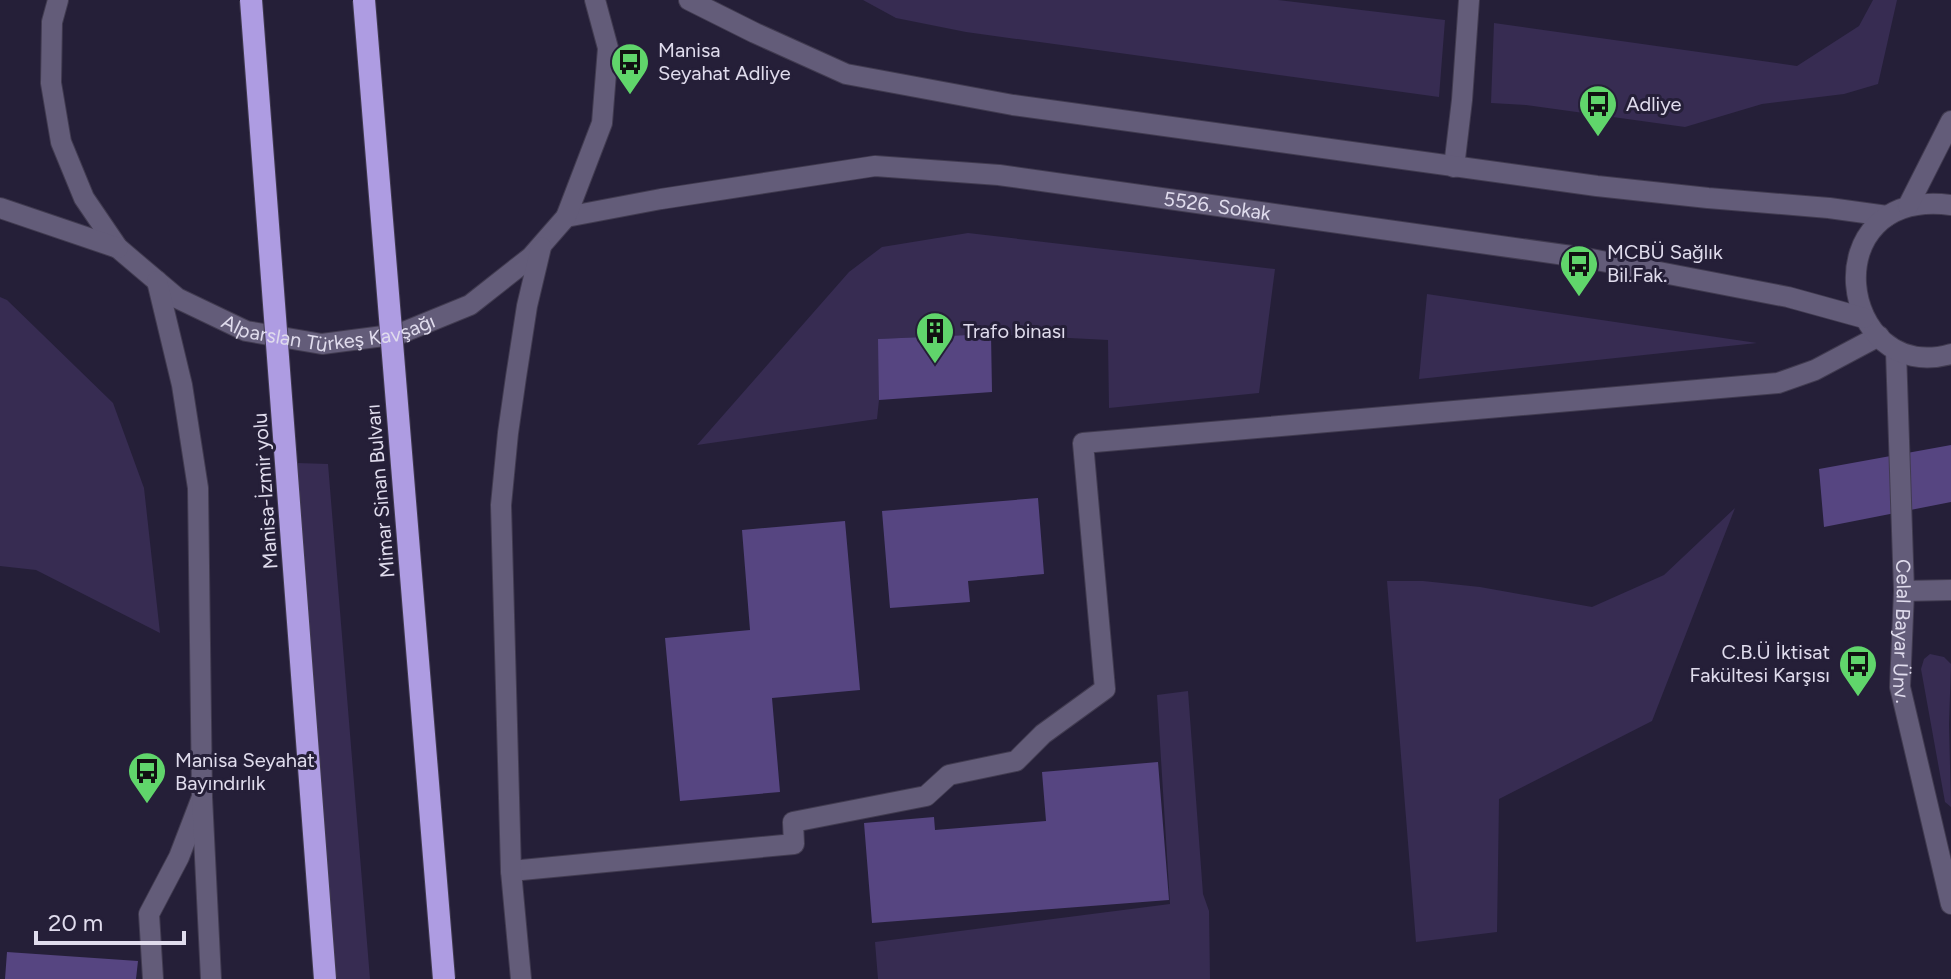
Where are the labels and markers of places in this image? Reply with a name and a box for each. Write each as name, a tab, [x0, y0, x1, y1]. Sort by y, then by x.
place label: Manisa Seyahat Adliye	[658, 38, 791, 85]
bus stop icon: Manisa Seyahat Adliye	[609, 41, 651, 96]
bus stop icon: Adliye	[1577, 83, 1619, 138]
place label: Adliye	[1626, 92, 1681, 116]
place label: MCBÜ Sağlık Bil.Fak.	[1607, 240, 1723, 287]
bus stop icon: MCBÜ Sağlık Bil.Fak.	[1558, 243, 1600, 298]
building icon: Trafo binası	[914, 310, 956, 365]
place label: Trafo binası	[963, 319, 1066, 343]
place label: C.B.Ü İktisat Fakültesi Karşısı	[1689, 640, 1830, 687]
bus stop icon: C.B.Ü İktisat Fakültesi Karşısı	[1837, 643, 1879, 698]
place label: Manisa Seyahat Bayındırlık	[175, 748, 315, 795]
bus stop icon: Manisa Seyahat Bayındırlık	[126, 750, 168, 805]

